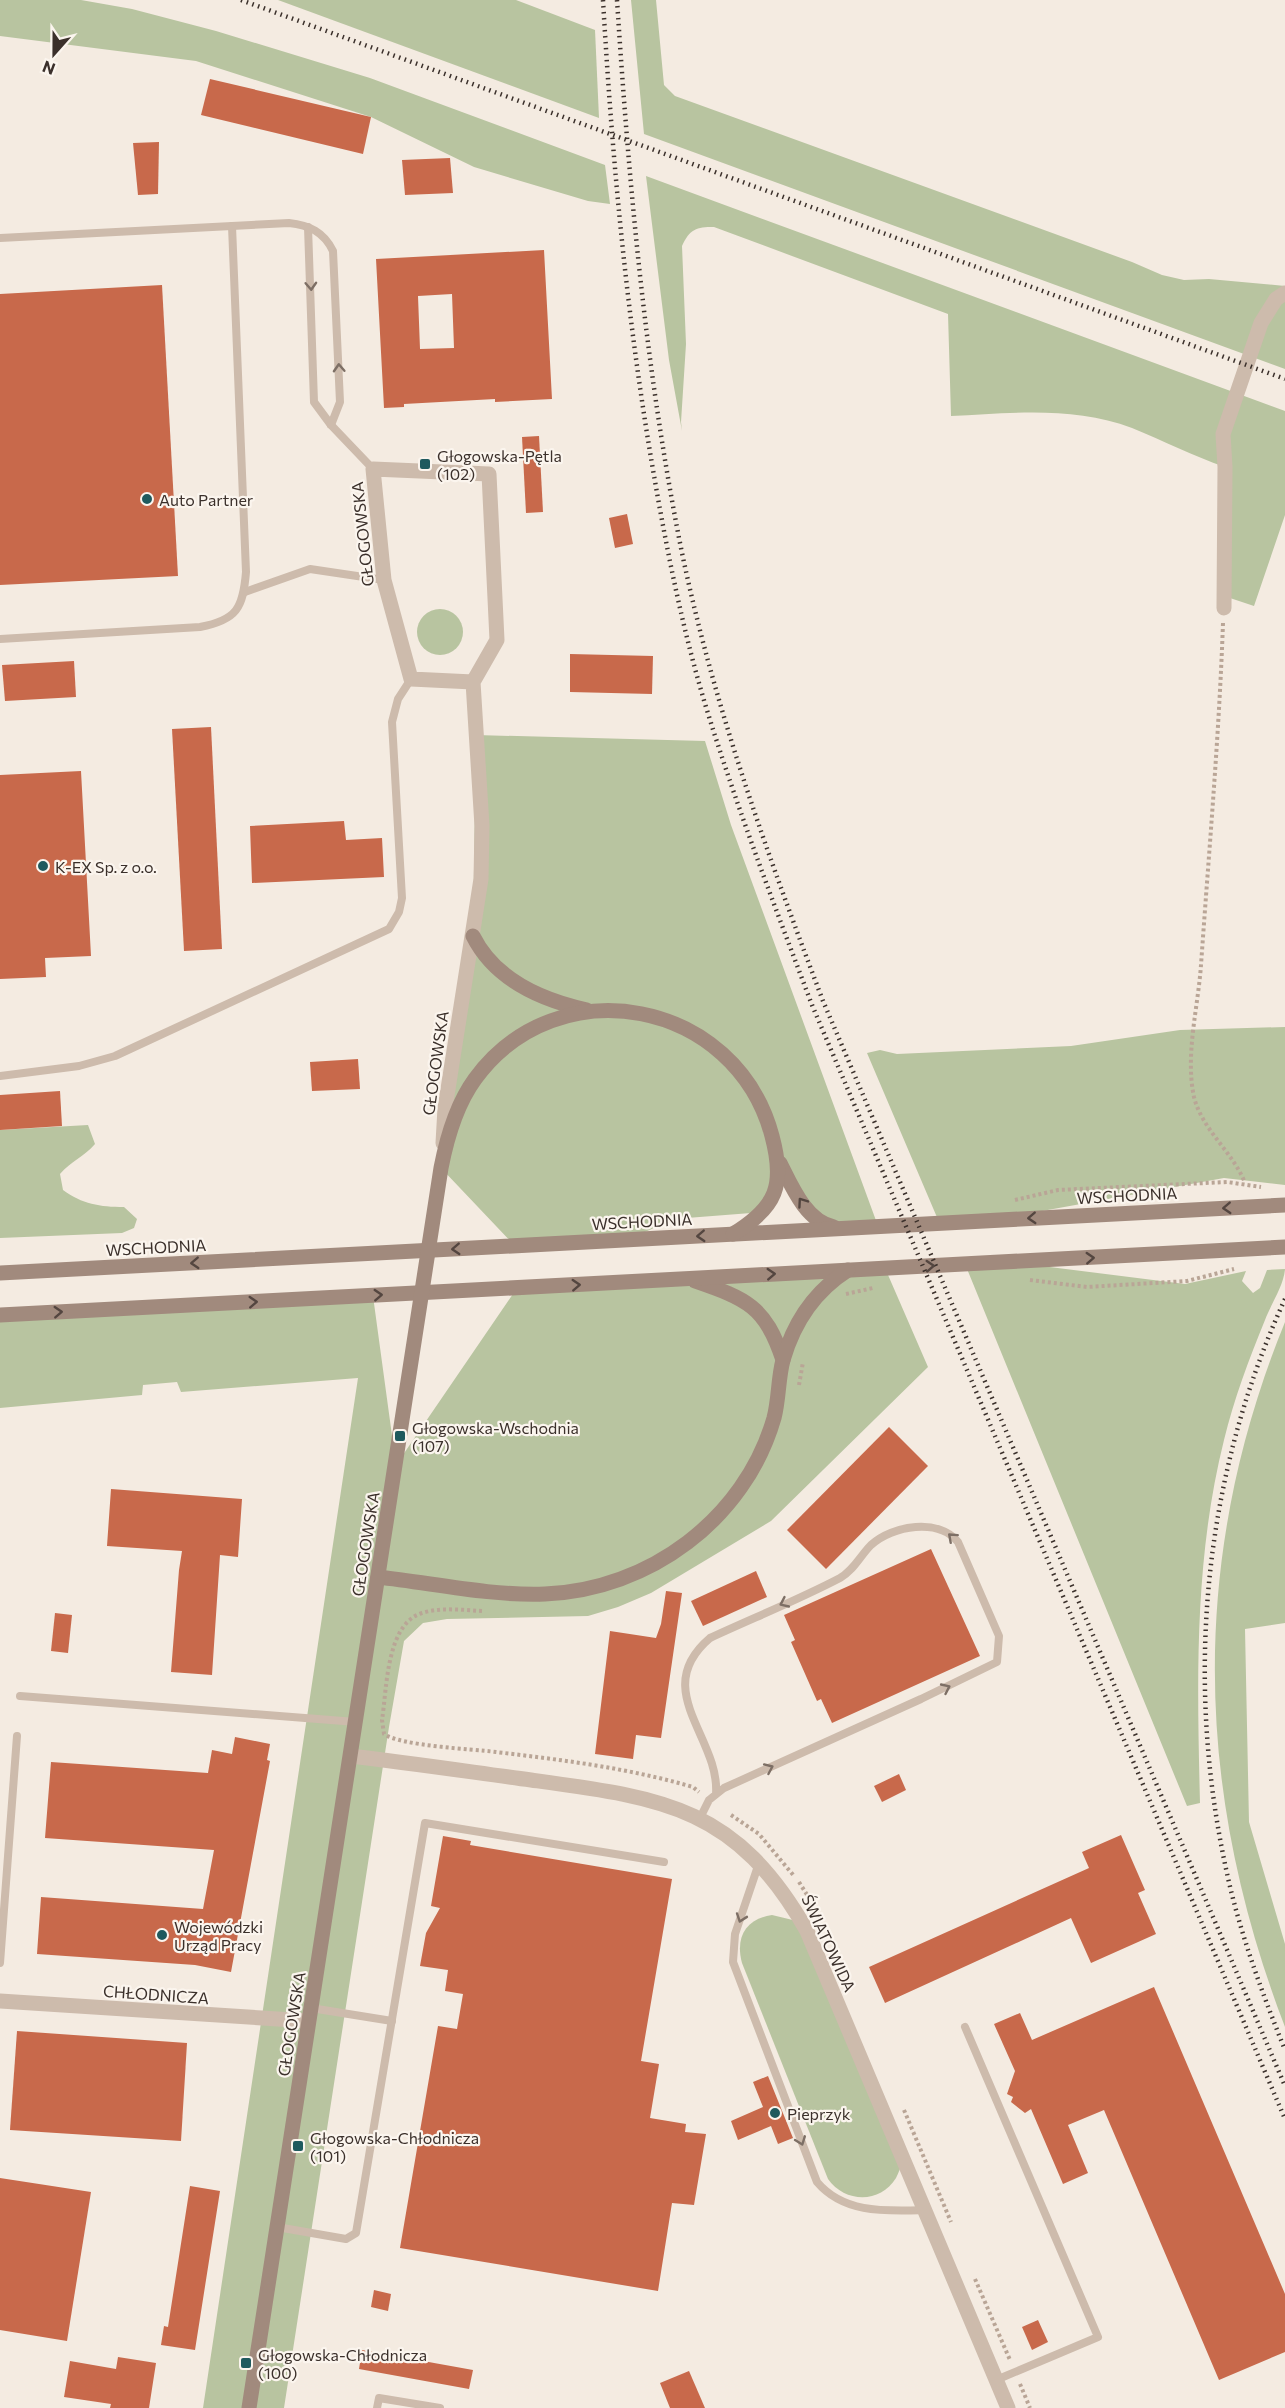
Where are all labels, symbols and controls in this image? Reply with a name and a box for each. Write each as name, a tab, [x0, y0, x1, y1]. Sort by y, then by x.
north arrow	[24, 24, 84, 84]
text: N	[39, 57, 57, 79]
one-way arrow	[305, 281, 318, 290]
one-way arrow	[332, 364, 345, 373]
place label: Głogowska-Pętla (102)	[437, 446, 562, 483]
marker: Głogowska-Pętla (102)	[418, 457, 432, 471]
street label: GŁOGOWSKA	[347, 481, 377, 587]
place label: Auto Partner	[159, 490, 254, 509]
marker: Auto Partner	[140, 492, 154, 506]
place label: K-EX Sp. z o.o.	[55, 857, 157, 876]
marker: K-EX Sp. z o.o.	[36, 859, 50, 873]
street label: GŁOGOWSKA	[418, 1009, 452, 1117]
street label: WSCHODNIA	[1076, 1183, 1178, 1207]
one-way arrow	[798, 1198, 809, 1209]
one-way arrow	[1222, 1201, 1231, 1214]
street label: WSCHODNIA	[591, 1209, 693, 1233]
one-way arrow	[1027, 1211, 1036, 1224]
one-way arrow	[696, 1229, 705, 1242]
street label: WSCHODNIA	[105, 1235, 207, 1259]
one-way arrow	[452, 1242, 461, 1255]
one-way arrow	[1085, 1251, 1094, 1264]
one-way arrow	[191, 1257, 200, 1270]
one-way arrow	[926, 1260, 935, 1273]
one-way arrow	[766, 1268, 775, 1281]
one-way arrow	[571, 1278, 580, 1291]
one-way arrow	[373, 1289, 382, 1302]
one-way arrow	[249, 1295, 258, 1308]
one-way arrow	[54, 1305, 63, 1318]
place label: Głogowska-Wschodnia (107)	[412, 1418, 579, 1455]
marker: Głogowska-Wschodnia (107)	[393, 1429, 407, 1443]
street label: GŁOGOWSKA	[347, 1490, 383, 1598]
one-way arrow	[948, 1533, 958, 1544]
one-way arrow	[779, 1596, 790, 1608]
one-way arrow	[940, 1683, 951, 1695]
one-way arrow	[762, 1764, 773, 1776]
street label: ŚWIATOWIDA	[798, 1891, 860, 1995]
one-way arrow	[735, 1912, 748, 1923]
place label: Wojewódzki Urząd Pracy	[174, 1917, 263, 1954]
marker: Wojewódzki Urząd Pracy	[155, 1928, 169, 1942]
street label: GŁOGOWSKA	[273, 1970, 309, 2078]
street label: CHŁODNICZA	[102, 1981, 210, 2007]
place label: Pieprzyk	[787, 2104, 851, 2123]
marker: Pieprzyk	[768, 2106, 782, 2120]
place label: Głogowska-Chłodnicza (101)	[310, 2128, 479, 2165]
one-way arrow	[794, 2135, 806, 2146]
marker: Głogowska-Chłodnicza (101)	[291, 2139, 305, 2153]
place label: Głogowska-Chłodnicza (100)	[258, 2345, 427, 2382]
marker: Głogowska-Chłodnicza (100)	[239, 2356, 253, 2370]

